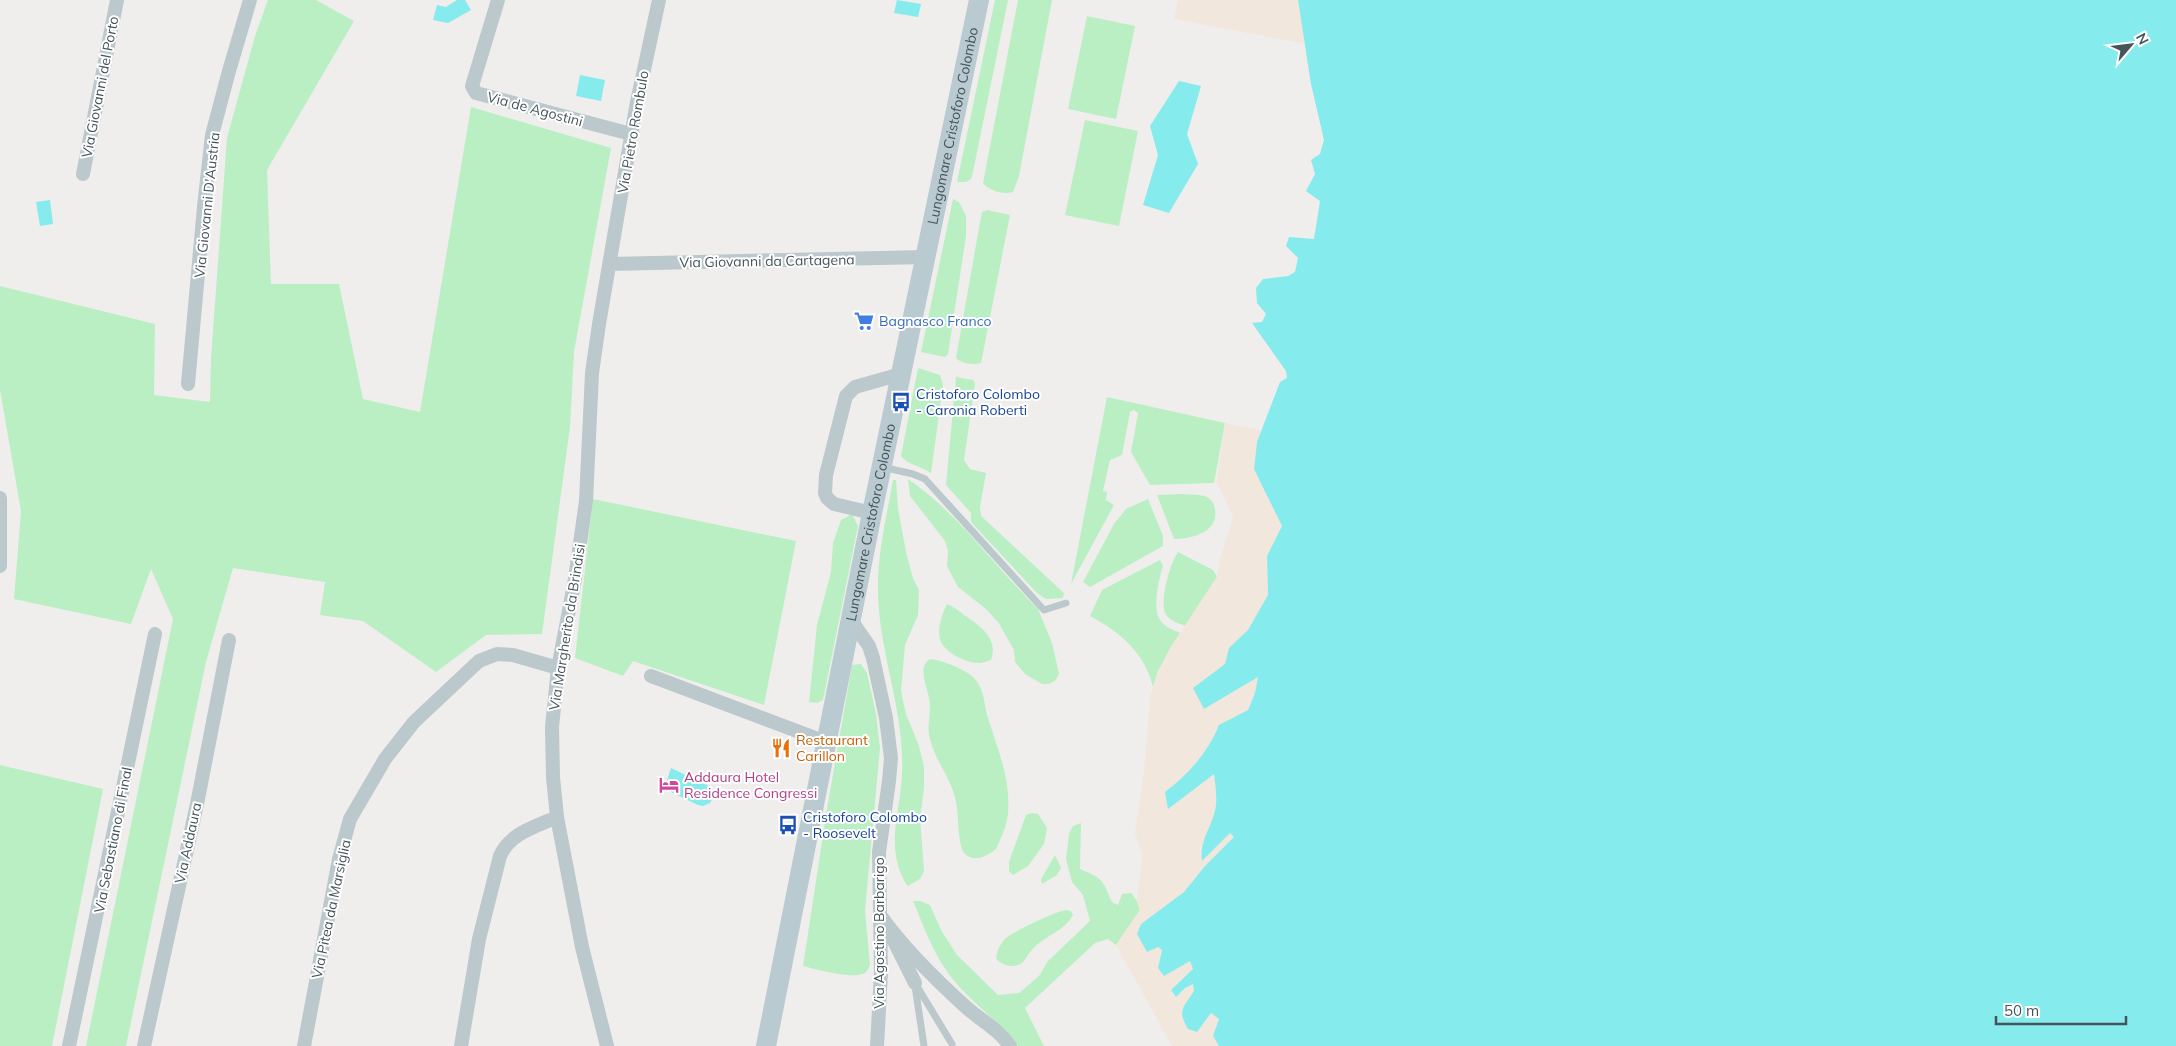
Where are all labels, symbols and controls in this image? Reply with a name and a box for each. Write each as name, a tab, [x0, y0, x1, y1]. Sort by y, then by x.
street label: Via Giovanni del Porto	[77, 15, 123, 159]
north arrow	[2106, 20, 2156, 70]
street label: Lungomare Cristoforo Colombo	[923, 25, 982, 226]
text: N	[2132, 30, 2153, 48]
street label: Via Pietro Rombulo	[613, 69, 653, 195]
street label: Via de Agostini	[485, 88, 585, 130]
street label: Via Giovanni D'Austria	[190, 131, 224, 279]
street label: Via Giovanni da Cartagena	[679, 250, 855, 272]
supermarket icon: Bagnasco Franco	[853, 310, 875, 332]
place label: Bagnasco Franco	[879, 312, 991, 330]
place label: Cristoforo Colombo - Caronia Roberti	[916, 385, 1040, 419]
bus stop icon: Cristoforo Colombo - Caronia Roberti	[890, 391, 912, 413]
street label: Lungomare Cristoforo Colombo	[842, 422, 899, 623]
street label: Via Margherito da Brindisi	[545, 542, 589, 712]
place label: Restaurant Carillon	[796, 731, 868, 765]
restaurant icon: Restaurant Carillon	[770, 737, 792, 759]
street label: Via Sebastiano di Final	[90, 766, 136, 914]
place label: Addaura Hotel Residence Congressi	[684, 768, 817, 802]
hotel icon: Addaura Hotel Residence Congressi	[658, 774, 680, 796]
street label: Via Addaura	[171, 801, 205, 885]
place label: Cristoforo Colombo - Roosevelt	[803, 808, 927, 842]
bus stop icon: Cristoforo Colombo - Roosevelt	[777, 814, 799, 836]
street label: Via Pitea da Marsiglia	[307, 838, 355, 980]
street label: Via Agostino Barbarigo	[870, 857, 888, 1009]
scale bar	[1996, 994, 2126, 1026]
text: 50 m	[2004, 1001, 2039, 1020]

